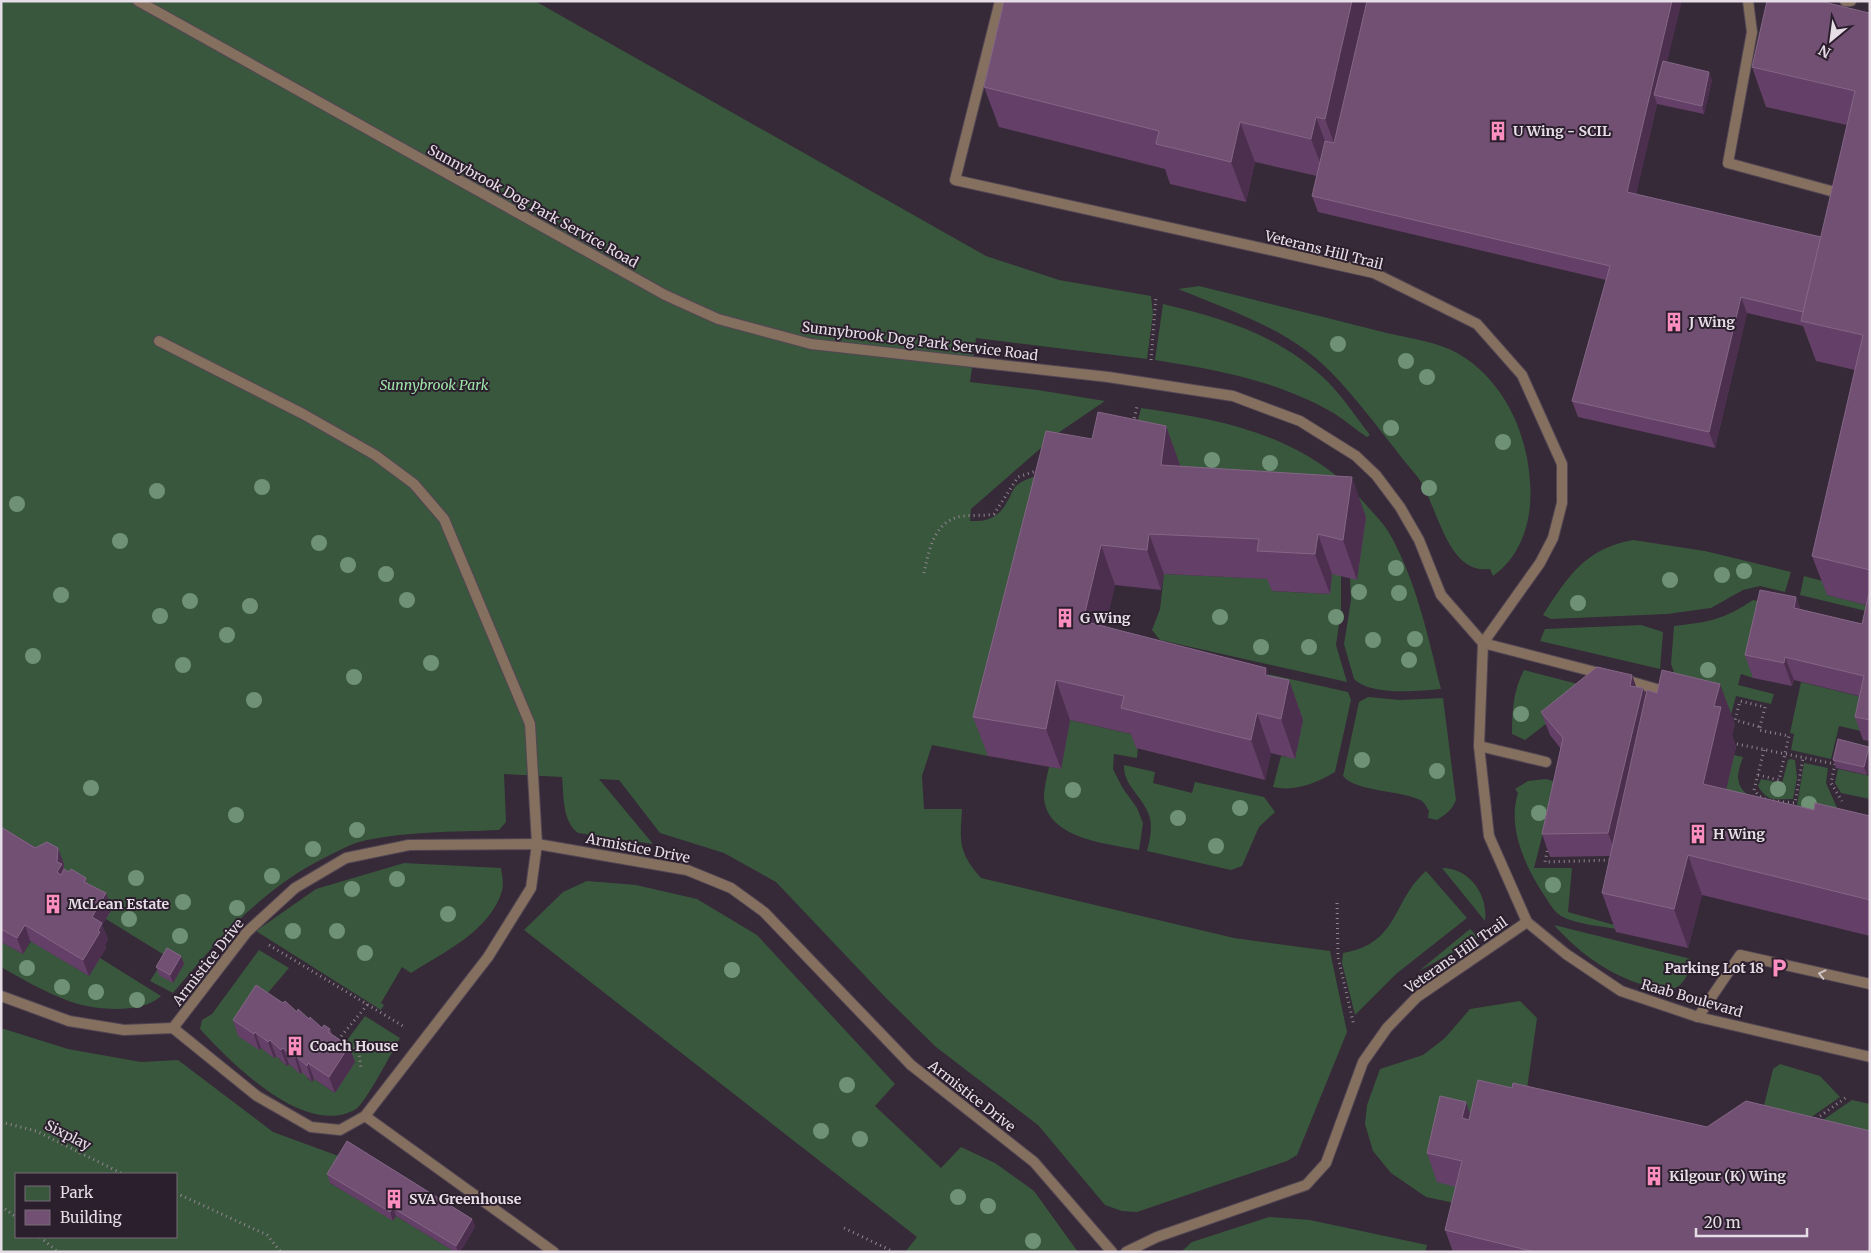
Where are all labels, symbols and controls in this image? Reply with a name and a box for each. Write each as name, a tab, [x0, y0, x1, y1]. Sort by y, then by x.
north arrow	[1806, 15, 1856, 65]
text: N	[1815, 41, 1834, 62]
building icon: U Wing - SCIL	[1487, 120, 1509, 142]
place label: U Wing - SCIL	[1513, 122, 1611, 140]
street label: Sunnybrook Dog Park Service Road	[425, 140, 642, 272]
street label: Veterans Hill Trail	[1262, 226, 1386, 274]
building icon: J Wing	[1663, 311, 1685, 333]
place label: J Wing	[1688, 313, 1735, 331]
street label: Sunnybrook Dog Park Service Road	[801, 318, 1040, 364]
park label: Sunnybrook Park	[380, 376, 489, 394]
building icon: G Wing	[1054, 607, 1076, 629]
place label: G Wing	[1080, 609, 1131, 627]
building icon: H Wing	[1687, 823, 1709, 845]
place label: H Wing	[1713, 825, 1765, 843]
street label: Armistice Drive	[584, 829, 691, 867]
building icon: McLean Estate	[42, 893, 64, 915]
place label: McLean Estate	[68, 895, 169, 913]
street label: Veterans Hill Trail	[1400, 912, 1511, 998]
street label: Armistice Drive	[168, 915, 248, 1010]
parking icon: Parking Lot 18	[1768, 957, 1790, 979]
place label: Parking Lot 18	[1664, 959, 1764, 977]
one-way arrow	[1818, 969, 1827, 980]
street label: Raab Boulevard	[1639, 975, 1745, 1021]
building icon: Coach House	[284, 1035, 306, 1057]
place label: Coach House	[310, 1037, 399, 1055]
street label: Armistice Drive	[924, 1056, 1019, 1136]
street label: Sixplay	[42, 1116, 95, 1155]
building icon: Kilgour (K) Wing	[1643, 1165, 1665, 1187]
place label: Kilgour (K) Wing	[1669, 1167, 1786, 1185]
legend	[15, 1173, 178, 1238]
text: Park	[60, 1183, 94, 1202]
building icon: SVA Greenhouse	[383, 1188, 405, 1210]
place label: SVA Greenhouse	[409, 1190, 522, 1208]
scale bar	[1696, 1206, 1807, 1238]
text: Building	[60, 1208, 122, 1227]
text: 20 m	[1704, 1213, 1741, 1232]

